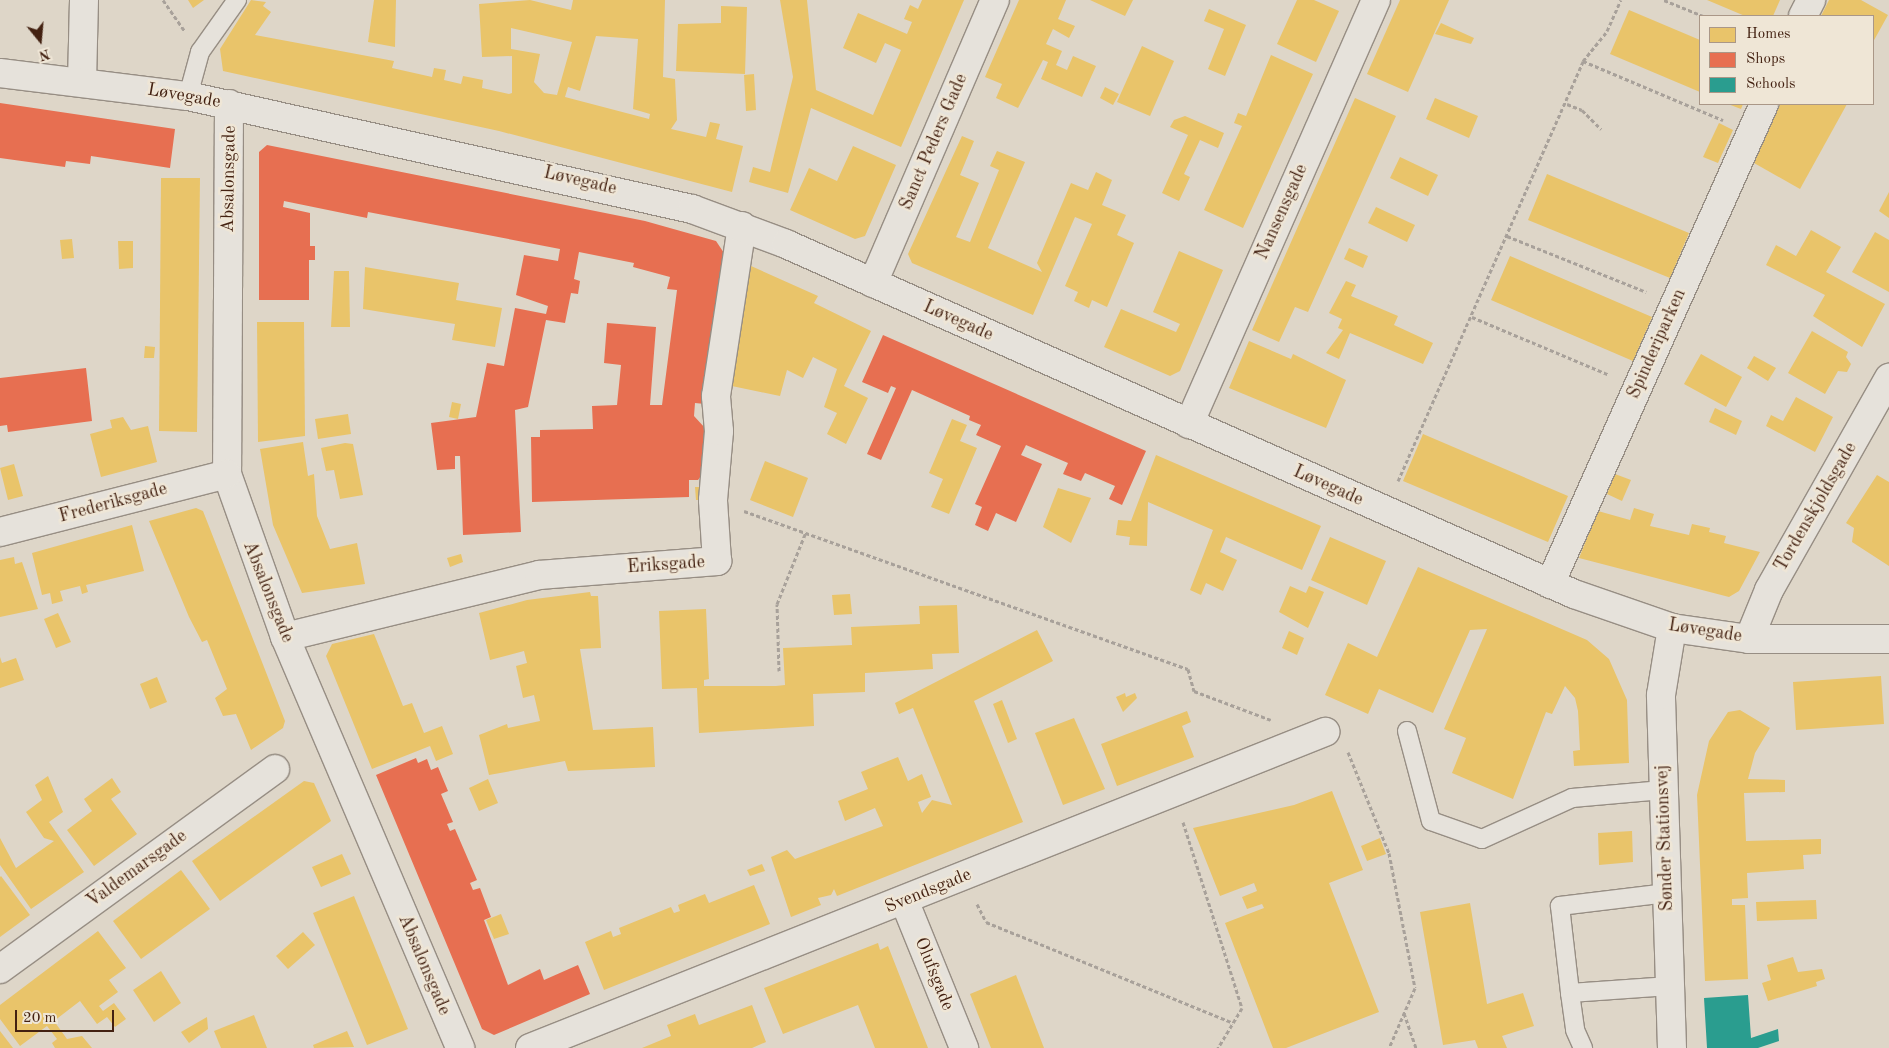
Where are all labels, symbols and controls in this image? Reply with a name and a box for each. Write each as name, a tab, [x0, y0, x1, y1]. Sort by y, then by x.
north arrow	[15, 15, 65, 65]
legend	[1699, 15, 1874, 105]
text: Homes	[1746, 27, 1791, 42]
text: N	[37, 46, 52, 63]
text: Shops	[1746, 52, 1785, 67]
street label: Sanct Peders Gade	[896, 71, 972, 213]
text: Schools	[1746, 77, 1795, 92]
street label: Løvegade	[146, 79, 222, 113]
street label: Absalonsgade	[217, 125, 241, 233]
street label: Nansensgade	[1251, 161, 1313, 263]
street label: Løvegade	[541, 162, 619, 200]
street label: Spinderiparken	[1623, 286, 1691, 402]
street label: Løvegade	[920, 296, 996, 346]
street label: Tordenskjoldsgade	[1770, 439, 1862, 575]
street label: Løvegade	[1290, 461, 1366, 511]
street label: Frederiksgade	[56, 478, 170, 528]
street label: Absalonsgade	[238, 538, 298, 646]
street label: Eriksgade	[626, 552, 706, 578]
street label: Løvegade	[1667, 615, 1743, 647]
street label: Sønder Stationsvej	[1652, 764, 1678, 912]
street label: Valdemarsgade	[83, 825, 191, 913]
street label: Svendsgade	[882, 864, 974, 918]
street label: Absalonsgade	[393, 911, 455, 1019]
street label: Olufsgade	[910, 934, 958, 1014]
scale bar	[18, 1000, 116, 1032]
text: 20 m	[23, 1011, 57, 1026]

